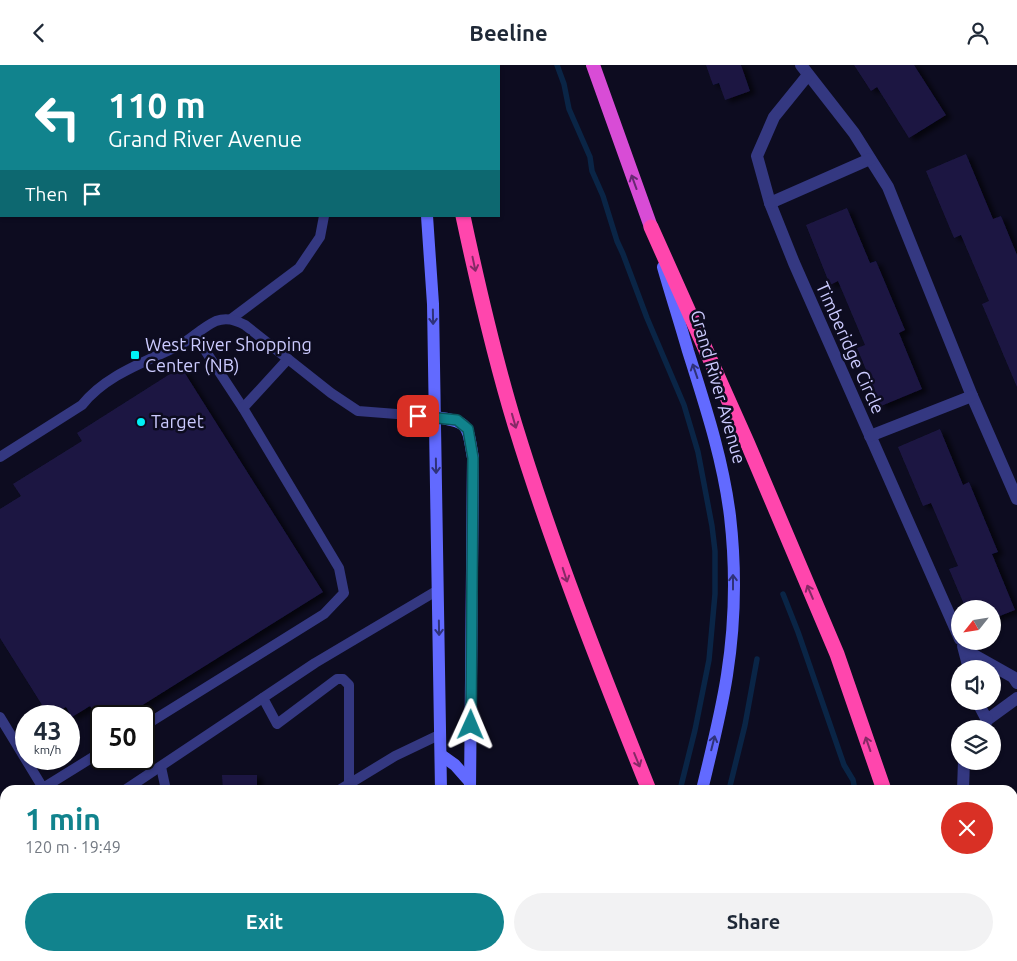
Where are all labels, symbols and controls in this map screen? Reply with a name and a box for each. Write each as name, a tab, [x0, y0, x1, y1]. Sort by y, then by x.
icon: back	[25, 19, 53, 47]
icon: person	[964, 19, 992, 47]
text: Beeline	[469, 20, 548, 45]
icon: left	[25, 85, 90, 150]
text: 110 m	[108, 85, 206, 125]
text: Grand River Avenue	[108, 126, 302, 151]
one-way arrow	[629, 174, 638, 190]
icon: arrive	[78, 180, 106, 208]
text: Then	[25, 183, 68, 205]
one-way arrow	[469, 255, 479, 271]
street label: Timberidge Circle	[813, 279, 889, 417]
street label: Grand River Avenue	[687, 308, 750, 466]
one-way arrow	[428, 309, 438, 325]
place label: West River Shopping Center (NB)	[145, 334, 312, 376]
marker: West River Shopping Center (NB)	[129, 349, 141, 361]
one-way arrow	[690, 364, 699, 380]
pin	[397, 395, 439, 437]
icon: arrive	[404, 402, 432, 430]
place label: Target	[151, 411, 204, 431]
one-way arrow	[510, 413, 520, 429]
marker: Target	[135, 416, 147, 428]
one-way arrow	[431, 457, 440, 473]
one-way arrow	[561, 567, 571, 583]
one-way arrow	[728, 574, 738, 590]
one-way arrow	[805, 585, 815, 600]
north arrow	[951, 600, 1001, 650]
map controls	[951, 600, 1001, 770]
one-way arrow	[434, 620, 443, 636]
button: sound	[951, 660, 1001, 710]
position arrow	[444, 698, 496, 750]
speed limit sign: 50	[90, 705, 155, 770]
text: 43	[33, 717, 62, 745]
button: layers	[951, 720, 1001, 770]
one-way arrow	[709, 735, 718, 751]
one-way arrow	[863, 737, 872, 752]
text: km/h	[34, 743, 61, 756]
one-way arrow	[633, 752, 643, 767]
text: 1 min	[25, 802, 101, 836]
button: close	[941, 802, 993, 854]
text: 120 m · 19:49	[25, 838, 121, 856]
button: Exit	[25, 893, 504, 951]
button: Share	[514, 893, 993, 951]

